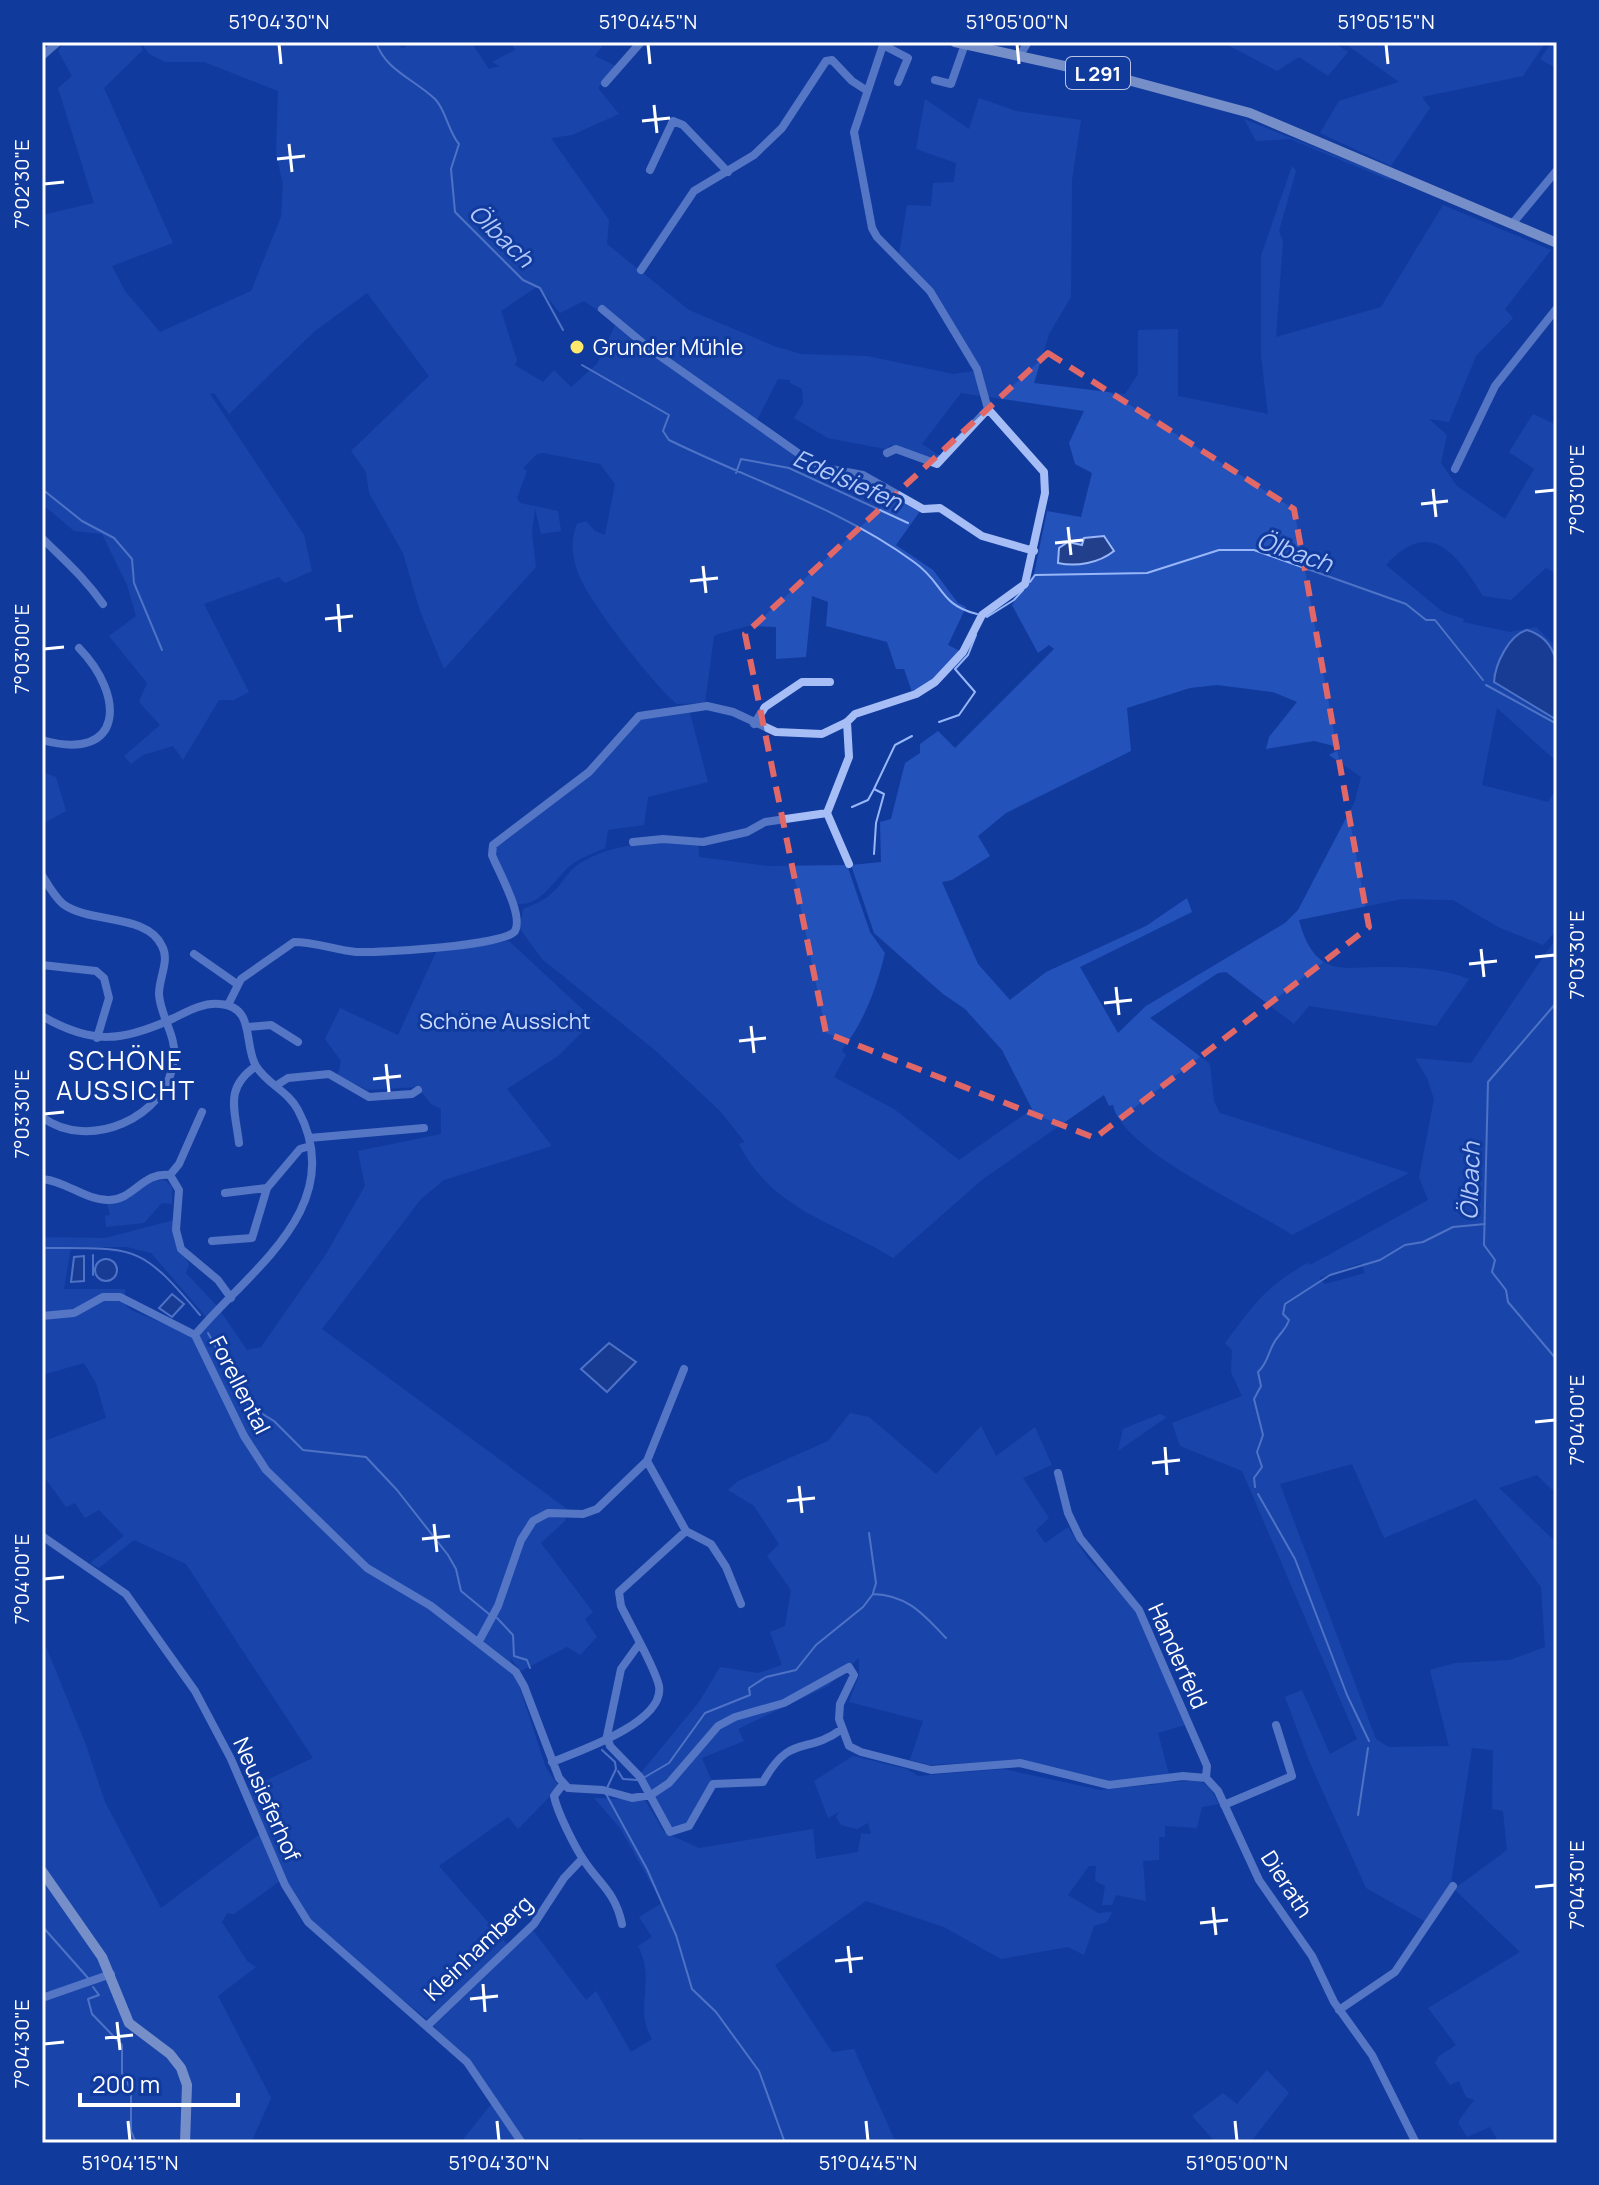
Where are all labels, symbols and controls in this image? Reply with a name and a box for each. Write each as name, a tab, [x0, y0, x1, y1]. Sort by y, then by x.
text: 51°04'30"N	[229, 8, 329, 35]
text: 51°04'45"N	[599, 8, 697, 35]
text: 51°05'00"N	[966, 8, 1068, 35]
text: 51°05'15"N	[1337, 8, 1435, 35]
road number: L 291	[1066, 57, 1130, 89]
text: 7°02'30"E	[8, 139, 35, 229]
water label: Ölbach	[462, 196, 542, 274]
place label: Grunder Mühle	[593, 332, 743, 362]
marker: Grunder Mühle	[568, 338, 586, 356]
water label: Edelsiefen	[788, 440, 908, 518]
text: 7°03'00"E	[1563, 445, 1590, 535]
water label: Ölbach	[1253, 523, 1338, 580]
text: 7°03'00"E	[8, 604, 35, 694]
text: 7°03'30"E	[1563, 910, 1590, 1000]
park label: Schöne Aussicht	[419, 1006, 591, 1036]
district label: SCHÖNE AUSSICHT	[56, 1042, 196, 1108]
text: 7°03'30"E	[8, 1069, 35, 1159]
water label: Ölbach	[1451, 1141, 1487, 1221]
street label: Forellental	[202, 1331, 278, 1439]
text: 7°04'00"E	[1563, 1375, 1590, 1465]
text: 7°04'00"E	[8, 1534, 35, 1624]
street label: Handerfeld	[1141, 1599, 1215, 1713]
street label: Neusieferhof	[226, 1732, 308, 1866]
text: 7°04'30"E	[1563, 1840, 1590, 1930]
street label: Dierath	[1254, 1845, 1320, 1923]
street label: Kleinhamberg	[417, 1889, 539, 2007]
text: 7°04'30"E	[8, 1999, 35, 2089]
scale bar	[80, 2057, 238, 2107]
text: 200 m	[92, 2067, 160, 2100]
text: 51°04'15"N	[82, 2149, 178, 2176]
text: 51°04'30"N	[449, 2149, 549, 2176]
text: 51°04'45"N	[819, 2149, 917, 2176]
text: 51°05'00"N	[1186, 2149, 1288, 2176]

